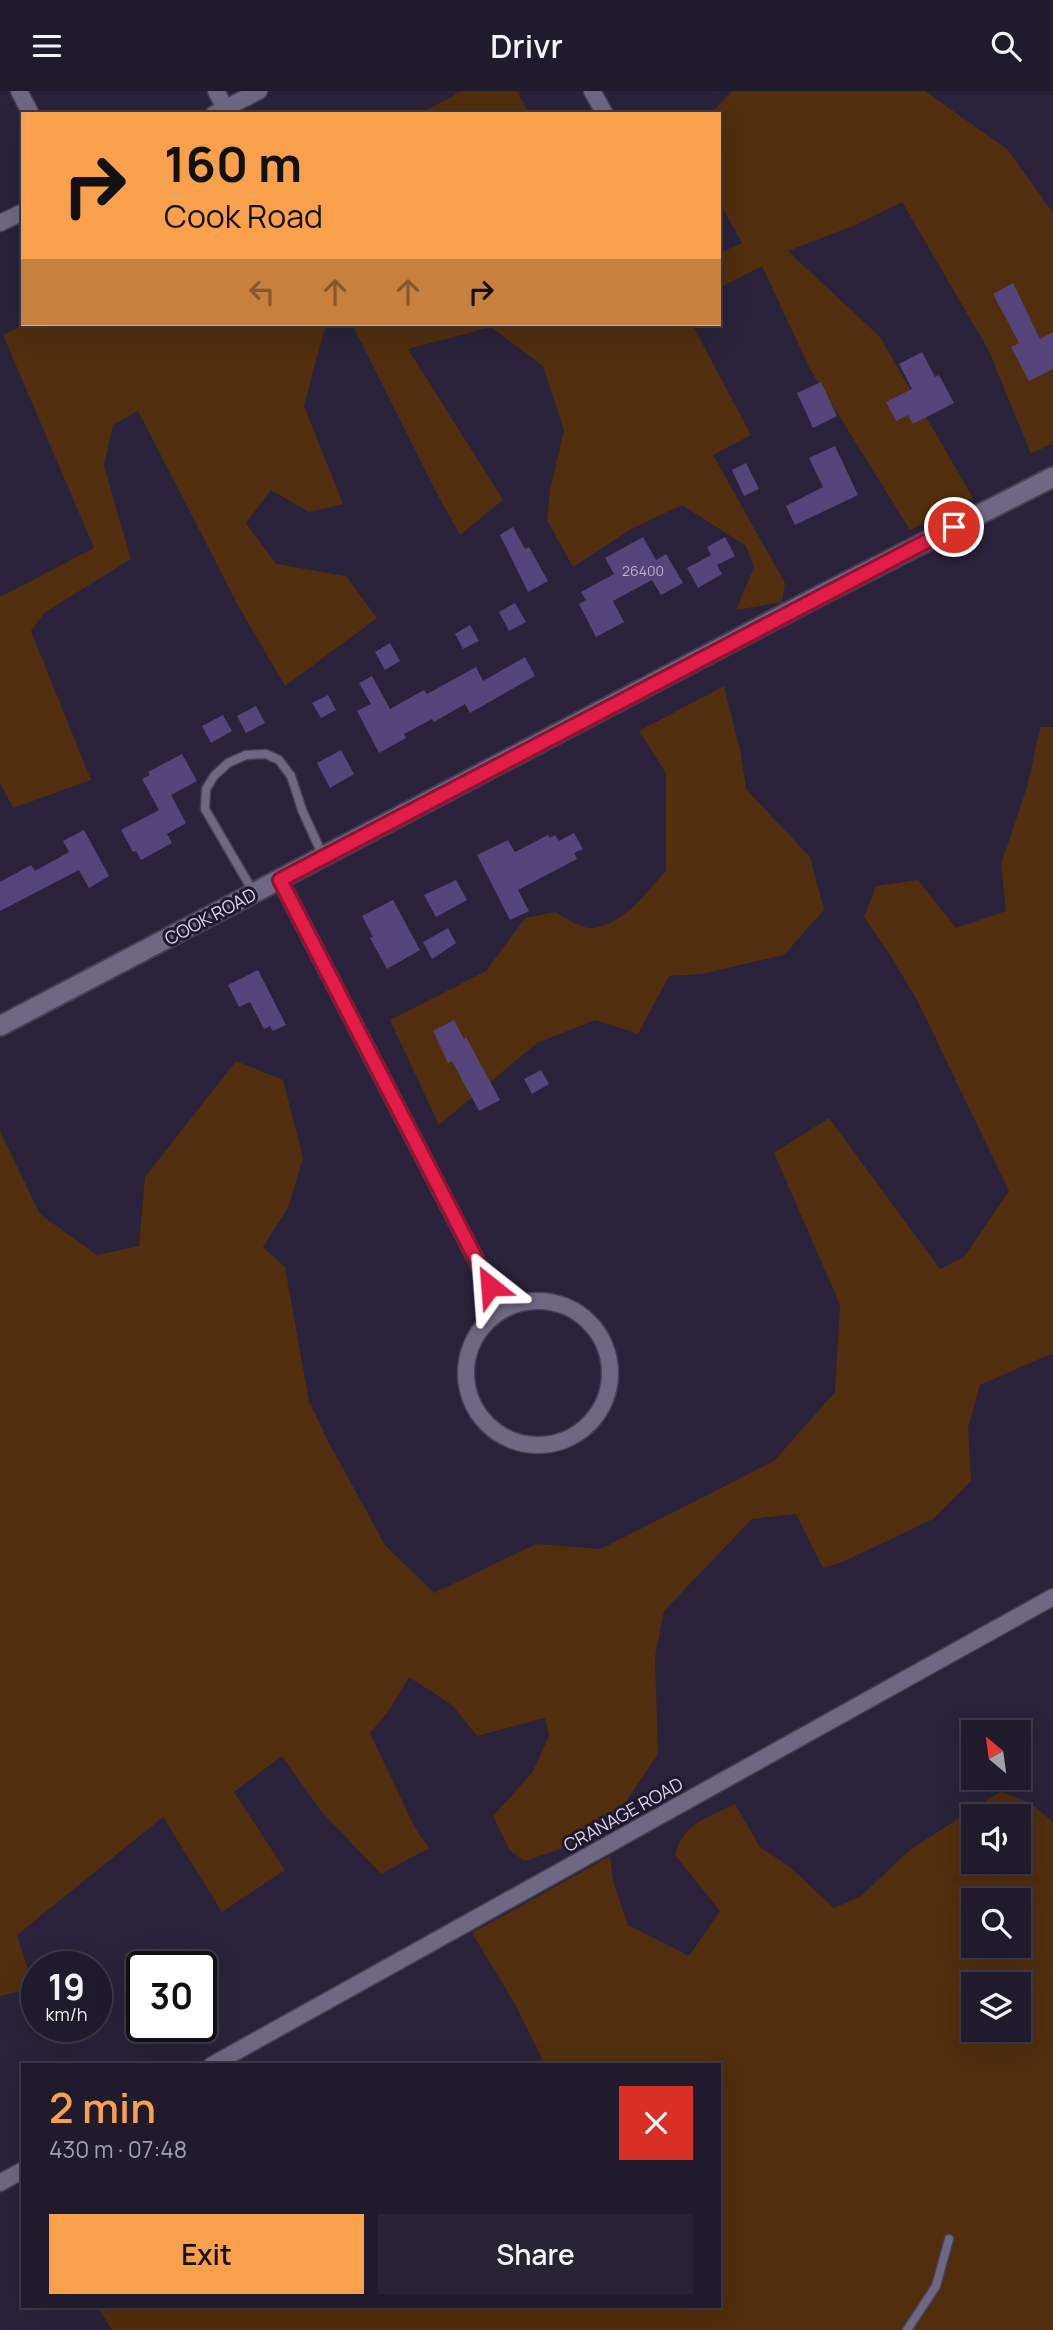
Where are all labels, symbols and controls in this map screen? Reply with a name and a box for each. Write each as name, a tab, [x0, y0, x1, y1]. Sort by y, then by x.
text: Drivr	[490, 24, 563, 68]
icon: menu	[28, 27, 66, 65]
icon: search	[987, 27, 1025, 65]
text: 160 m	[164, 130, 302, 197]
icon: right	[49, 140, 140, 231]
text: Cook Road	[164, 194, 323, 238]
icon: left	[243, 273, 281, 311]
icon: ahead	[316, 273, 354, 311]
icon: ahead	[389, 273, 427, 311]
icon: right	[462, 273, 500, 311]
pin	[924, 497, 984, 557]
icon: arrive	[935, 508, 973, 546]
house number: 26400	[622, 561, 664, 580]
street label: COOK ROAD	[160, 882, 260, 950]
position arrow	[453, 1249, 527, 1323]
north arrow	[961, 1720, 1031, 1790]
map controls	[961, 1720, 1031, 2042]
street label: CRANAGE ROAD	[559, 1771, 687, 1857]
button: sound	[961, 1804, 1031, 1874]
button: search	[961, 1888, 1031, 1958]
speed limit sign: 30	[126, 1951, 217, 2042]
text: 19	[48, 1963, 85, 2011]
button: layers	[961, 1972, 1031, 2042]
text: km/h	[46, 2002, 87, 2026]
text: 2 min	[49, 2078, 156, 2136]
button: close	[619, 2086, 693, 2160]
text: 430 m · 07:48	[49, 2133, 187, 2165]
button: Exit	[49, 2214, 364, 2294]
button: Share	[378, 2214, 693, 2294]

